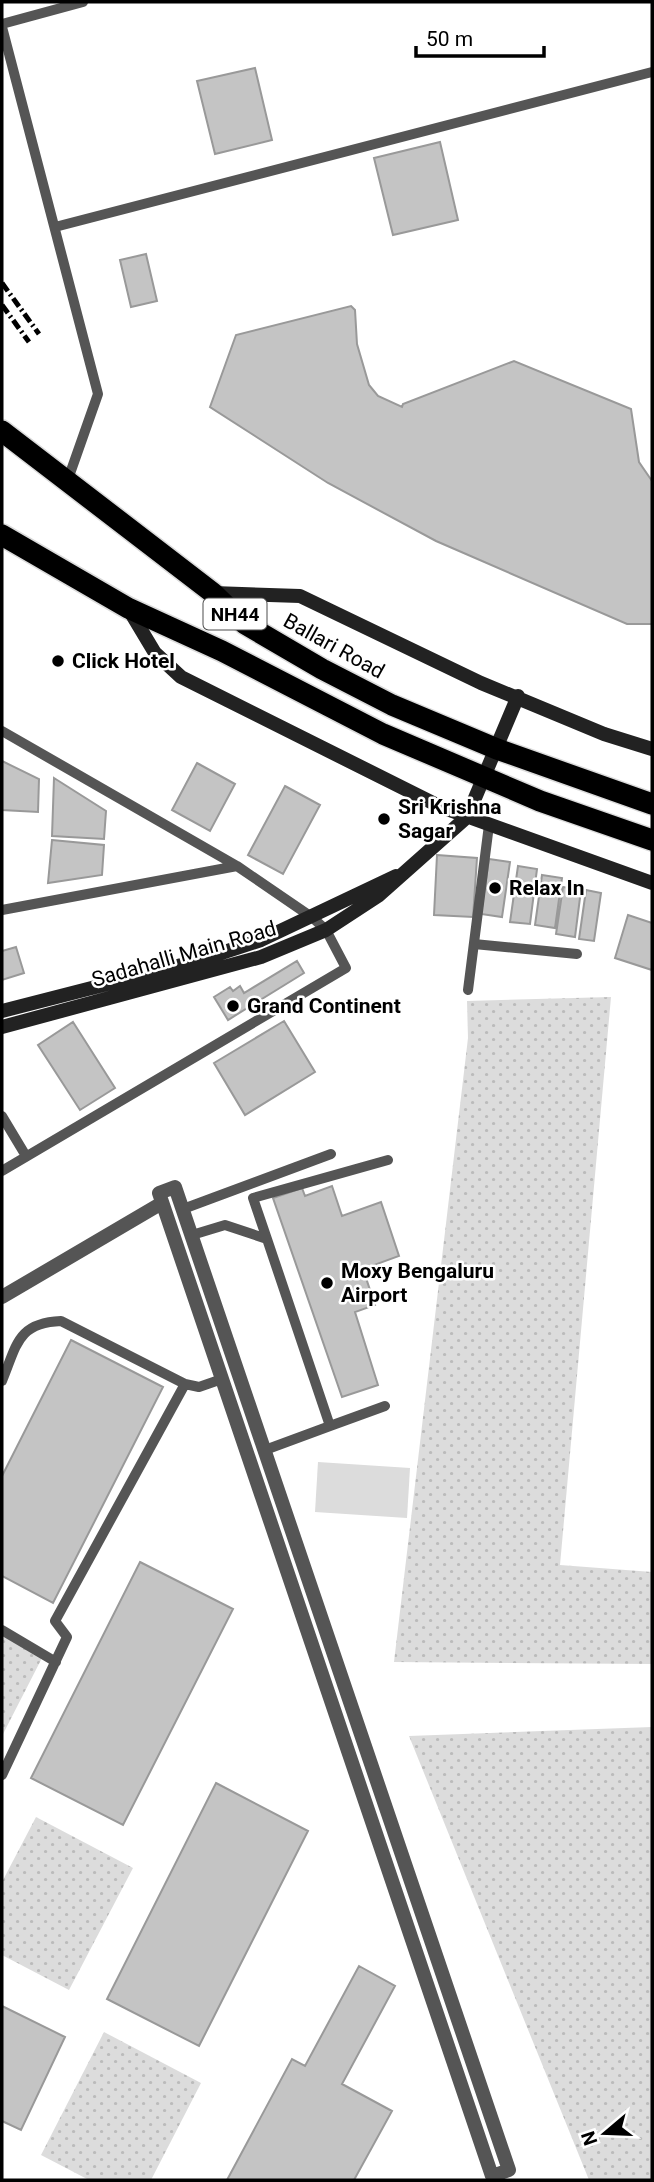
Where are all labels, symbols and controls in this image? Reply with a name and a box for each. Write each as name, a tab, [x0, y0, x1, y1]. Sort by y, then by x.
scale bar	[416, 14, 544, 58]
text: 50 m	[426, 27, 473, 51]
road number: NH44	[204, 598, 266, 629]
street label: Ballari Road	[279, 608, 389, 684]
place label: Click Hotel	[72, 649, 175, 673]
marker: Click Hotel	[50, 653, 66, 669]
place label: Sri Krishna Sagar	[398, 795, 502, 843]
marker: Sri Krishna Sagar	[376, 811, 392, 827]
place label: Relax In	[509, 876, 584, 900]
marker: Relax In	[487, 880, 503, 896]
street label: Sadahalli Main Road	[89, 916, 279, 992]
place label: Grand Continent	[247, 994, 401, 1018]
marker: Grand Continent	[225, 998, 241, 1014]
place label: Moxy Bengaluru Airport	[341, 1259, 494, 1307]
marker: Moxy Bengaluru Airport	[319, 1275, 335, 1291]
north arrow	[570, 2098, 640, 2168]
text: N	[576, 2128, 602, 2148]

